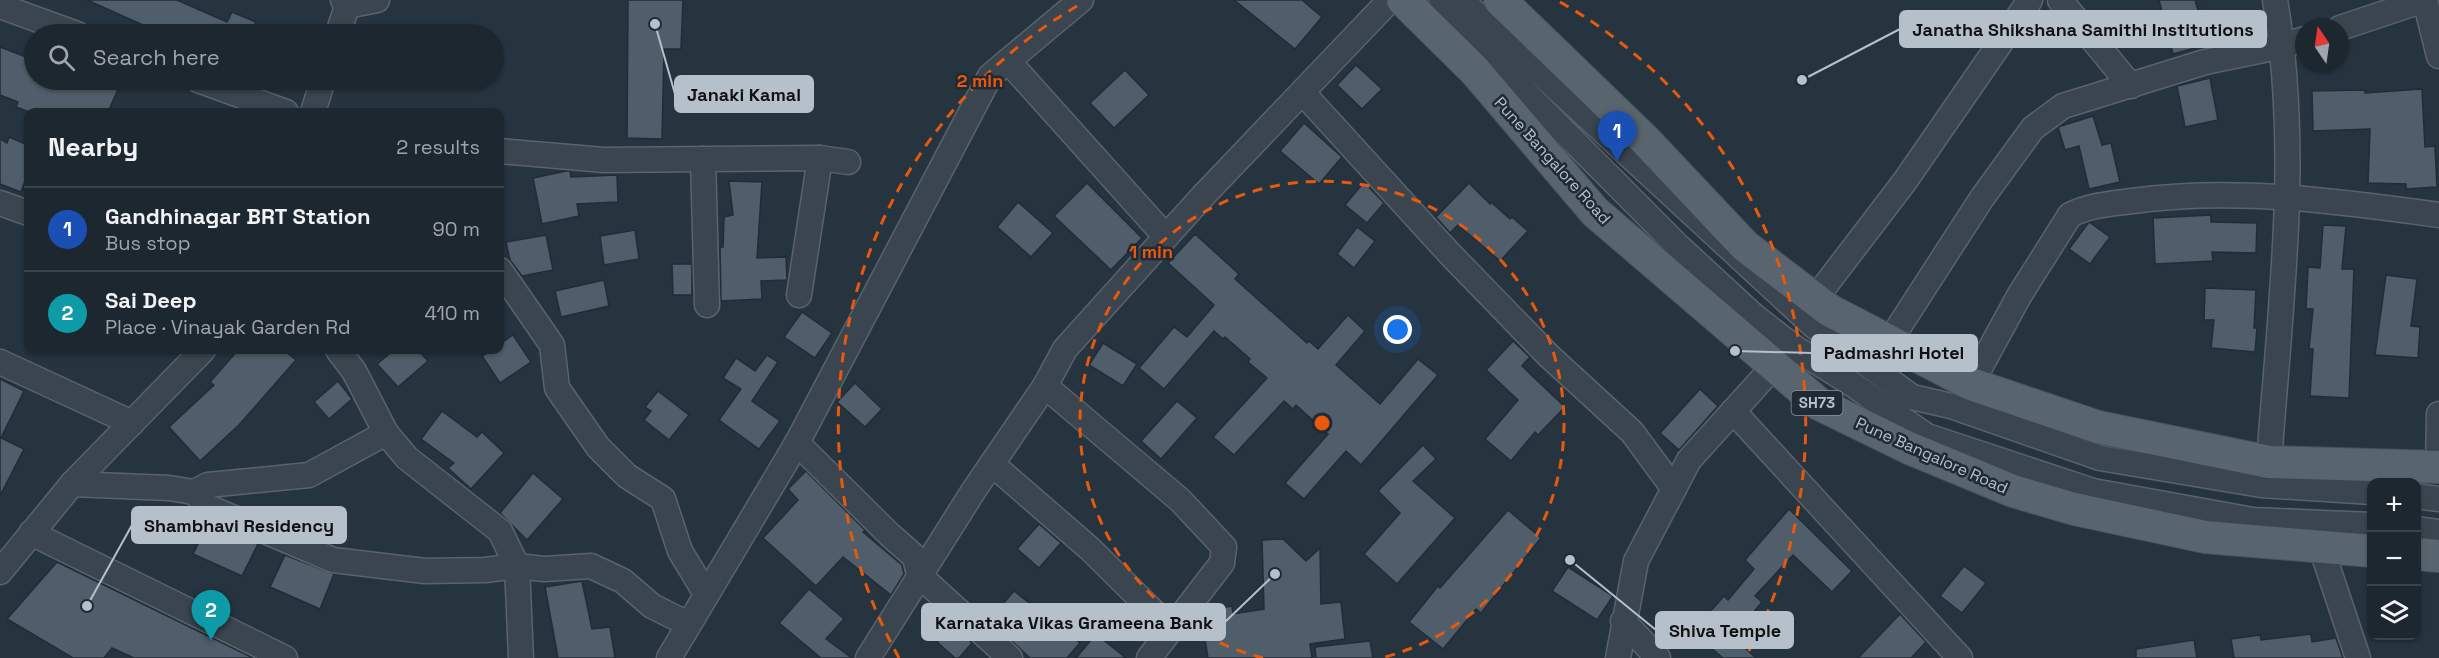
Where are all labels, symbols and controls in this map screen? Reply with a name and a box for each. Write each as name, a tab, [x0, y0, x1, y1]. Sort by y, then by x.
callout: Janatha Shikshana Samithi Institutions	[1900, 11, 2266, 47]
text: Janatha Shikshana Samithi Institutions	[1912, 18, 2254, 41]
north arrow	[2295, 18, 2349, 72]
search box	[24, 24, 504, 90]
icon: search	[45, 41, 78, 74]
text: Search here	[93, 43, 220, 71]
text: 2 min	[957, 69, 1003, 92]
callout: Janaki Kamal	[675, 76, 813, 112]
text: Janaki Kamal	[687, 83, 801, 106]
street label: Pune Bangalore Road	[1490, 92, 1615, 228]
pin: 1	[1598, 112, 1636, 161]
text: Nearby	[48, 130, 138, 164]
text: 2 results	[396, 134, 480, 160]
text: Gandhinagar BRT Station	[105, 202, 371, 230]
text: 1	[63, 216, 72, 242]
text: 90 m	[433, 216, 480, 242]
text: Bus stop	[105, 230, 191, 256]
text: 1 min	[1129, 240, 1173, 263]
text: Sai Deep	[105, 286, 197, 314]
text: 2	[62, 300, 73, 326]
text: 410 m	[424, 300, 480, 326]
text: Place · Vinayak Garden Rd	[105, 314, 351, 340]
your location	[1383, 315, 1412, 344]
callout: Padmashri Hotel	[1812, 335, 1977, 371]
text: Padmashri Hotel	[1824, 341, 1964, 364]
road number: SH73	[1792, 391, 1842, 415]
street label: Pune Bangalore Road	[1852, 412, 2011, 498]
centre of rings	[1312, 413, 1332, 433]
map controls	[2367, 478, 2421, 640]
button: +	[2367, 478, 2421, 532]
callout: Shambhavi Residency	[132, 507, 346, 543]
text: Shambhavi Residency	[144, 514, 334, 537]
button: −	[2367, 532, 2421, 586]
button: layers	[2367, 586, 2421, 640]
pin: 2	[192, 590, 230, 640]
callout: Karnataka Vikas Grameena Bank	[922, 604, 1225, 640]
text: Karnataka Vikas Grameena Bank	[935, 611, 1213, 634]
callout: Shiva Temple	[1656, 612, 1793, 648]
text: Shiva Temple	[1669, 619, 1781, 642]

